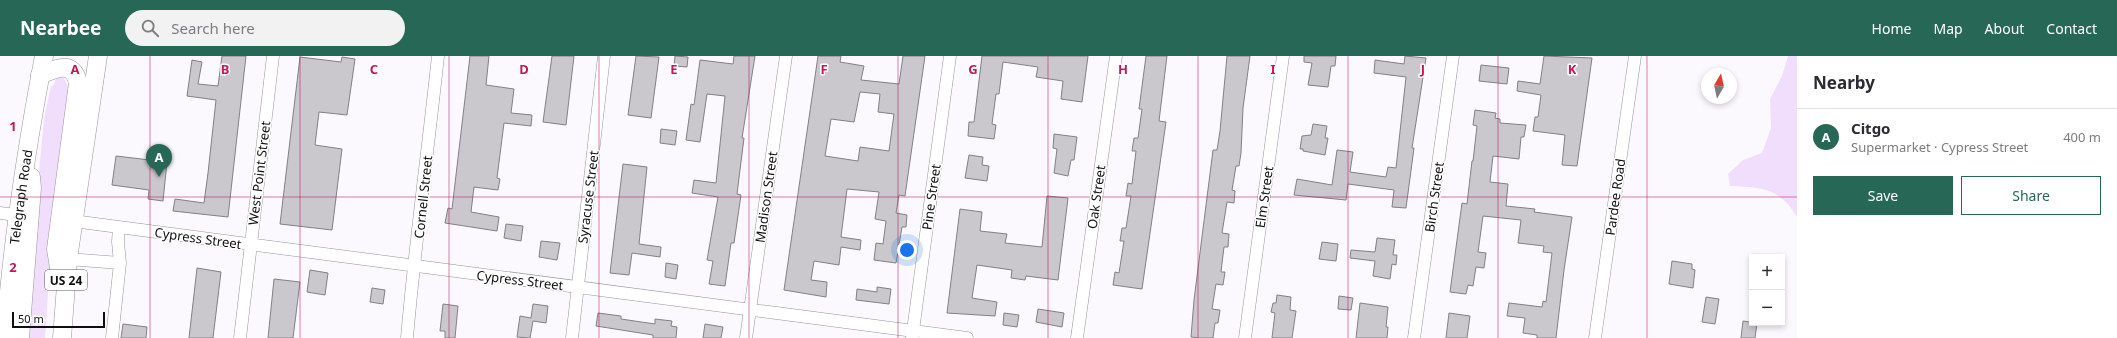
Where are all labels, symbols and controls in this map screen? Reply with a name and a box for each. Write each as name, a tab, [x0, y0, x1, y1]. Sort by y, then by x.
search box	[125, 10, 405, 46]
text: Nearbee	[20, 15, 101, 41]
icon: search	[139, 17, 161, 39]
text: Search here	[171, 18, 255, 38]
text: Home	[1872, 19, 1911, 38]
text: Map	[1933, 19, 1963, 38]
text: About	[1985, 19, 2024, 38]
text: Contact	[2046, 19, 2097, 38]
text: A	[71, 60, 80, 78]
text: B	[221, 60, 229, 78]
text: C	[370, 60, 378, 78]
text: D	[519, 60, 529, 78]
text: E	[670, 60, 678, 78]
text: F	[820, 60, 828, 78]
text: G	[968, 60, 978, 78]
text: H	[1118, 60, 1128, 78]
text: I	[1270, 60, 1276, 78]
text: J	[1420, 60, 1425, 78]
text: K	[1568, 60, 1577, 78]
north arrow	[1701, 68, 1737, 104]
text: Nearby	[1813, 71, 1875, 94]
text: 1	[9, 117, 17, 135]
text: Citgo	[1851, 118, 1890, 138]
street label: West Point Street	[244, 120, 274, 226]
text: A	[1822, 128, 1831, 146]
text: 400 m	[2063, 128, 2101, 146]
text: Supermarket · Cypress Street	[1851, 138, 2028, 156]
pin: A	[146, 144, 172, 177]
street label: Telegraph Road	[5, 148, 36, 245]
street label: Syracuse Street	[573, 149, 603, 245]
street label: Madison Street	[751, 150, 781, 244]
street label: Cornell Street	[410, 154, 436, 239]
street label: Pardee Road	[1601, 157, 1629, 237]
street label: Birch Street	[1420, 160, 1448, 233]
street label: Pine Street	[917, 163, 945, 231]
street label: Oak Street	[1083, 164, 1109, 230]
street label: Elm Street	[1251, 165, 1277, 229]
button: Save	[1813, 176, 1953, 215]
button: Share	[1961, 176, 2101, 215]
street label: Cypress Street	[153, 223, 243, 253]
your location	[897, 240, 917, 260]
map controls	[1749, 254, 1785, 326]
button: +	[1749, 254, 1785, 290]
text: 2	[9, 258, 17, 276]
street label: Cypress Street	[476, 266, 565, 294]
road number: US 24	[45, 270, 87, 290]
button: −	[1749, 290, 1785, 326]
scale bar	[12, 310, 105, 329]
text: 50 m	[18, 311, 44, 326]

